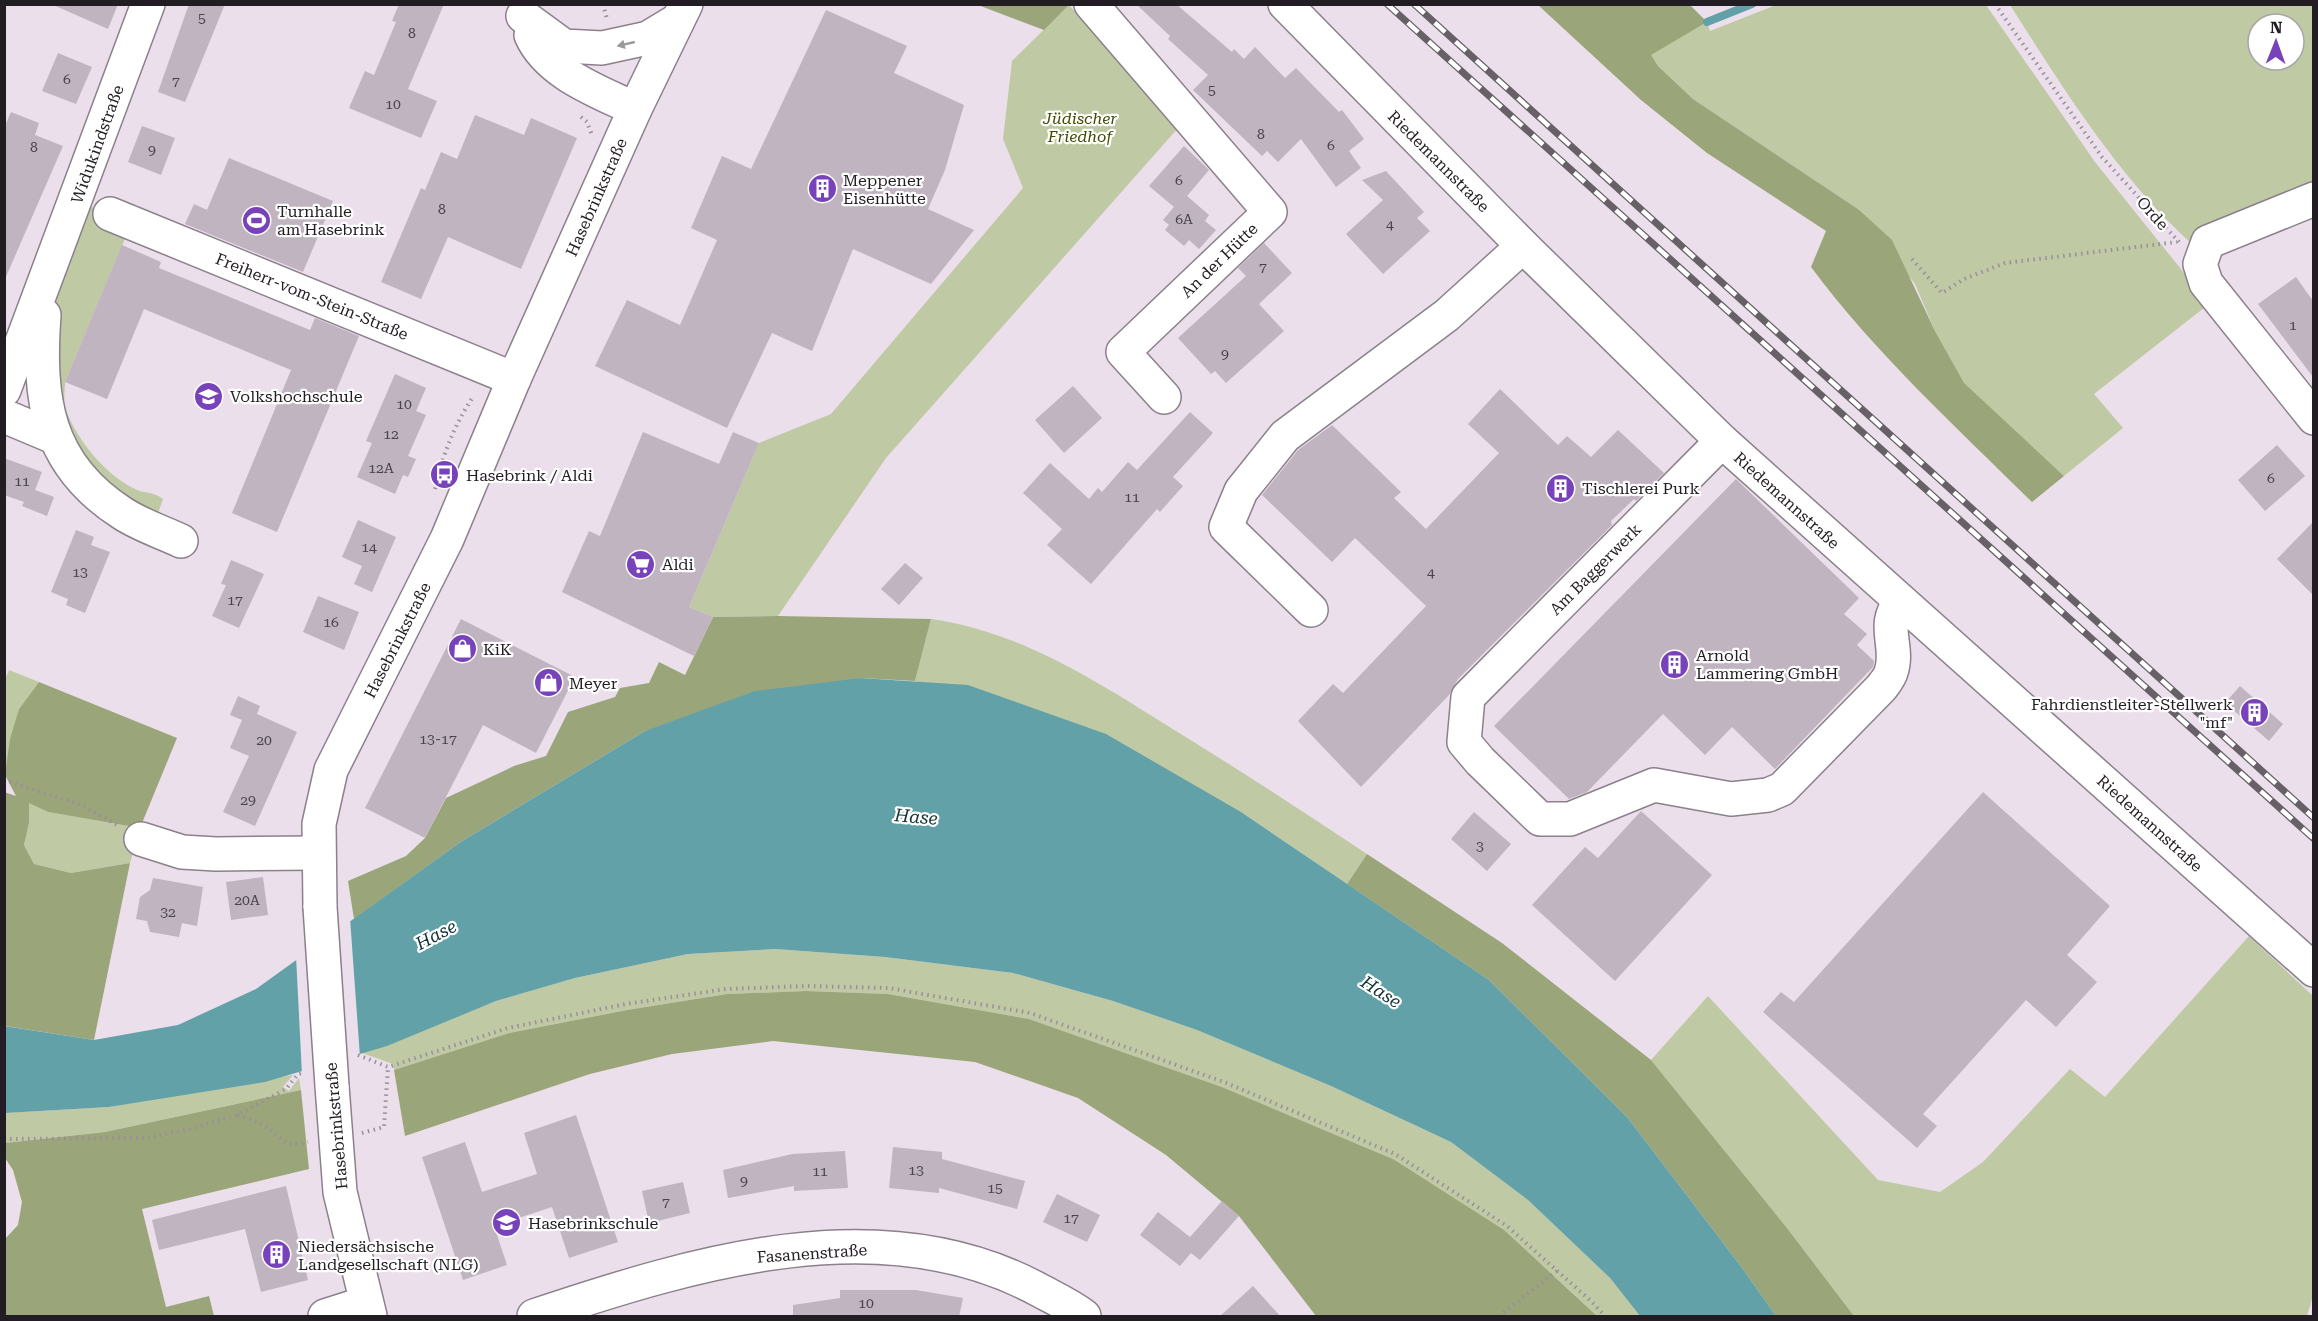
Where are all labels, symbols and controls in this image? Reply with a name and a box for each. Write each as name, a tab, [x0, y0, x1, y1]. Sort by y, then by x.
house number: 5	[198, 10, 206, 26]
north arrow	[2246, 12, 2306, 72]
text: N	[2270, 18, 2283, 37]
house number: 8	[408, 25, 416, 41]
one-way arrow	[616, 39, 635, 49]
house number: 6	[63, 71, 71, 87]
house number: 7	[172, 73, 180, 89]
street label: Widukindstraße	[67, 82, 128, 206]
house number: 5	[1208, 82, 1216, 98]
house number: 10	[385, 96, 401, 112]
street label: Riedemannstraße	[1384, 107, 1493, 216]
park label: Jüdischer Friedhof	[1042, 109, 1117, 146]
house number: 8	[1257, 126, 1265, 142]
street label: Hasebrinkstraße	[562, 135, 631, 259]
house number: 6	[1327, 137, 1335, 153]
house number: 8	[30, 139, 38, 155]
house number: 9	[148, 142, 156, 158]
place label: Meppener Eisenhütte	[843, 171, 926, 208]
house number: 6	[1175, 172, 1183, 188]
building icon: Meppener Eisenhütte	[806, 173, 838, 205]
street label: Orde	[2133, 193, 2173, 234]
house number: 8	[438, 201, 446, 217]
place label: Turnhalle am Hasebrink	[277, 202, 385, 239]
sports icon: Turnhalle am Hasebrink	[240, 204, 272, 236]
house number: 6A	[1175, 211, 1193, 227]
house number: 4	[1386, 216, 1394, 232]
street label: An der Hütte	[1177, 219, 1262, 302]
street label: Freiherr-vom-Stein-Straße	[213, 249, 411, 344]
house number: 7	[1259, 259, 1267, 275]
house number: 1	[2289, 317, 2297, 333]
house number: 9	[1221, 346, 1229, 362]
school or university icon: Volkshochschule	[193, 380, 225, 412]
place label: Volkshochschule	[230, 387, 363, 406]
house number: 10	[396, 396, 412, 412]
house number: 12	[383, 426, 399, 442]
street label: Riedemannstraße	[1730, 448, 1844, 553]
bus stop icon: Hasebrink / Aldi	[429, 459, 461, 491]
house number: 12A	[368, 460, 394, 476]
place label: Hasebrink / Aldi	[466, 466, 593, 485]
house number: 6	[2267, 470, 2275, 486]
building icon: Tischlerei Purk	[1545, 472, 1577, 504]
house number: 11	[14, 473, 30, 489]
place label: Tischlerei Purk	[1582, 479, 1700, 498]
house number: 11	[1124, 489, 1140, 505]
street label: Am Baggerwerk	[1546, 520, 1645, 619]
house number: 14	[361, 539, 377, 555]
supermarket icon: Aldi	[625, 548, 657, 580]
place label: Aldi	[662, 555, 694, 574]
house number: 13	[72, 564, 88, 580]
house number: 4	[1427, 564, 1435, 580]
street label: Hasebrinkstraße	[360, 579, 435, 701]
house number: 17	[227, 592, 243, 608]
house number: 16	[323, 614, 339, 630]
shop icon: KiK	[446, 633, 478, 665]
place label: KiK	[483, 640, 512, 659]
place label: Arnold Lammering GmbH	[1696, 646, 1838, 683]
building icon: Arnold Lammering GmbH	[1659, 648, 1691, 680]
shop icon: Meyer	[532, 667, 564, 699]
place label: Meyer	[569, 674, 618, 693]
place label: Fahrdienstleiter-Stellwerk "mf"	[2031, 695, 2233, 732]
building icon: Fahrdienstleiter-Stellwerk "mf"	[2238, 697, 2270, 729]
house number: 13-17	[419, 731, 457, 747]
house number: 20	[256, 732, 272, 748]
street label: Riedemannstraße	[2093, 771, 2207, 876]
house number: 29	[240, 792, 256, 808]
water label: Hase	[893, 804, 939, 829]
house number: 3	[1476, 838, 1484, 854]
house number: 20A	[234, 892, 260, 908]
house number: 32	[160, 904, 176, 920]
water label: Hase	[411, 915, 460, 954]
water label: Hase	[1357, 970, 1405, 1012]
street label: Hasebrinkstraße	[321, 1061, 352, 1190]
house number: 13	[908, 1162, 924, 1178]
house number: 11	[812, 1163, 828, 1179]
house number: 9	[740, 1173, 748, 1189]
house number: 15	[987, 1180, 1003, 1196]
house number: 7	[662, 1194, 670, 1210]
school or university icon: Hasebrinkschule	[491, 1207, 523, 1239]
house number: 17	[1063, 1210, 1079, 1226]
place label: Hasebrinkschule	[528, 1214, 659, 1233]
place label: Niedersächsische Landgesellschaft (NLG)	[298, 1237, 478, 1274]
building icon: Niedersächsische Landgesellschaft (NLG)	[261, 1239, 293, 1271]
street label: Fasanenstraße	[756, 1240, 868, 1267]
house number: 10	[858, 1295, 874, 1311]

